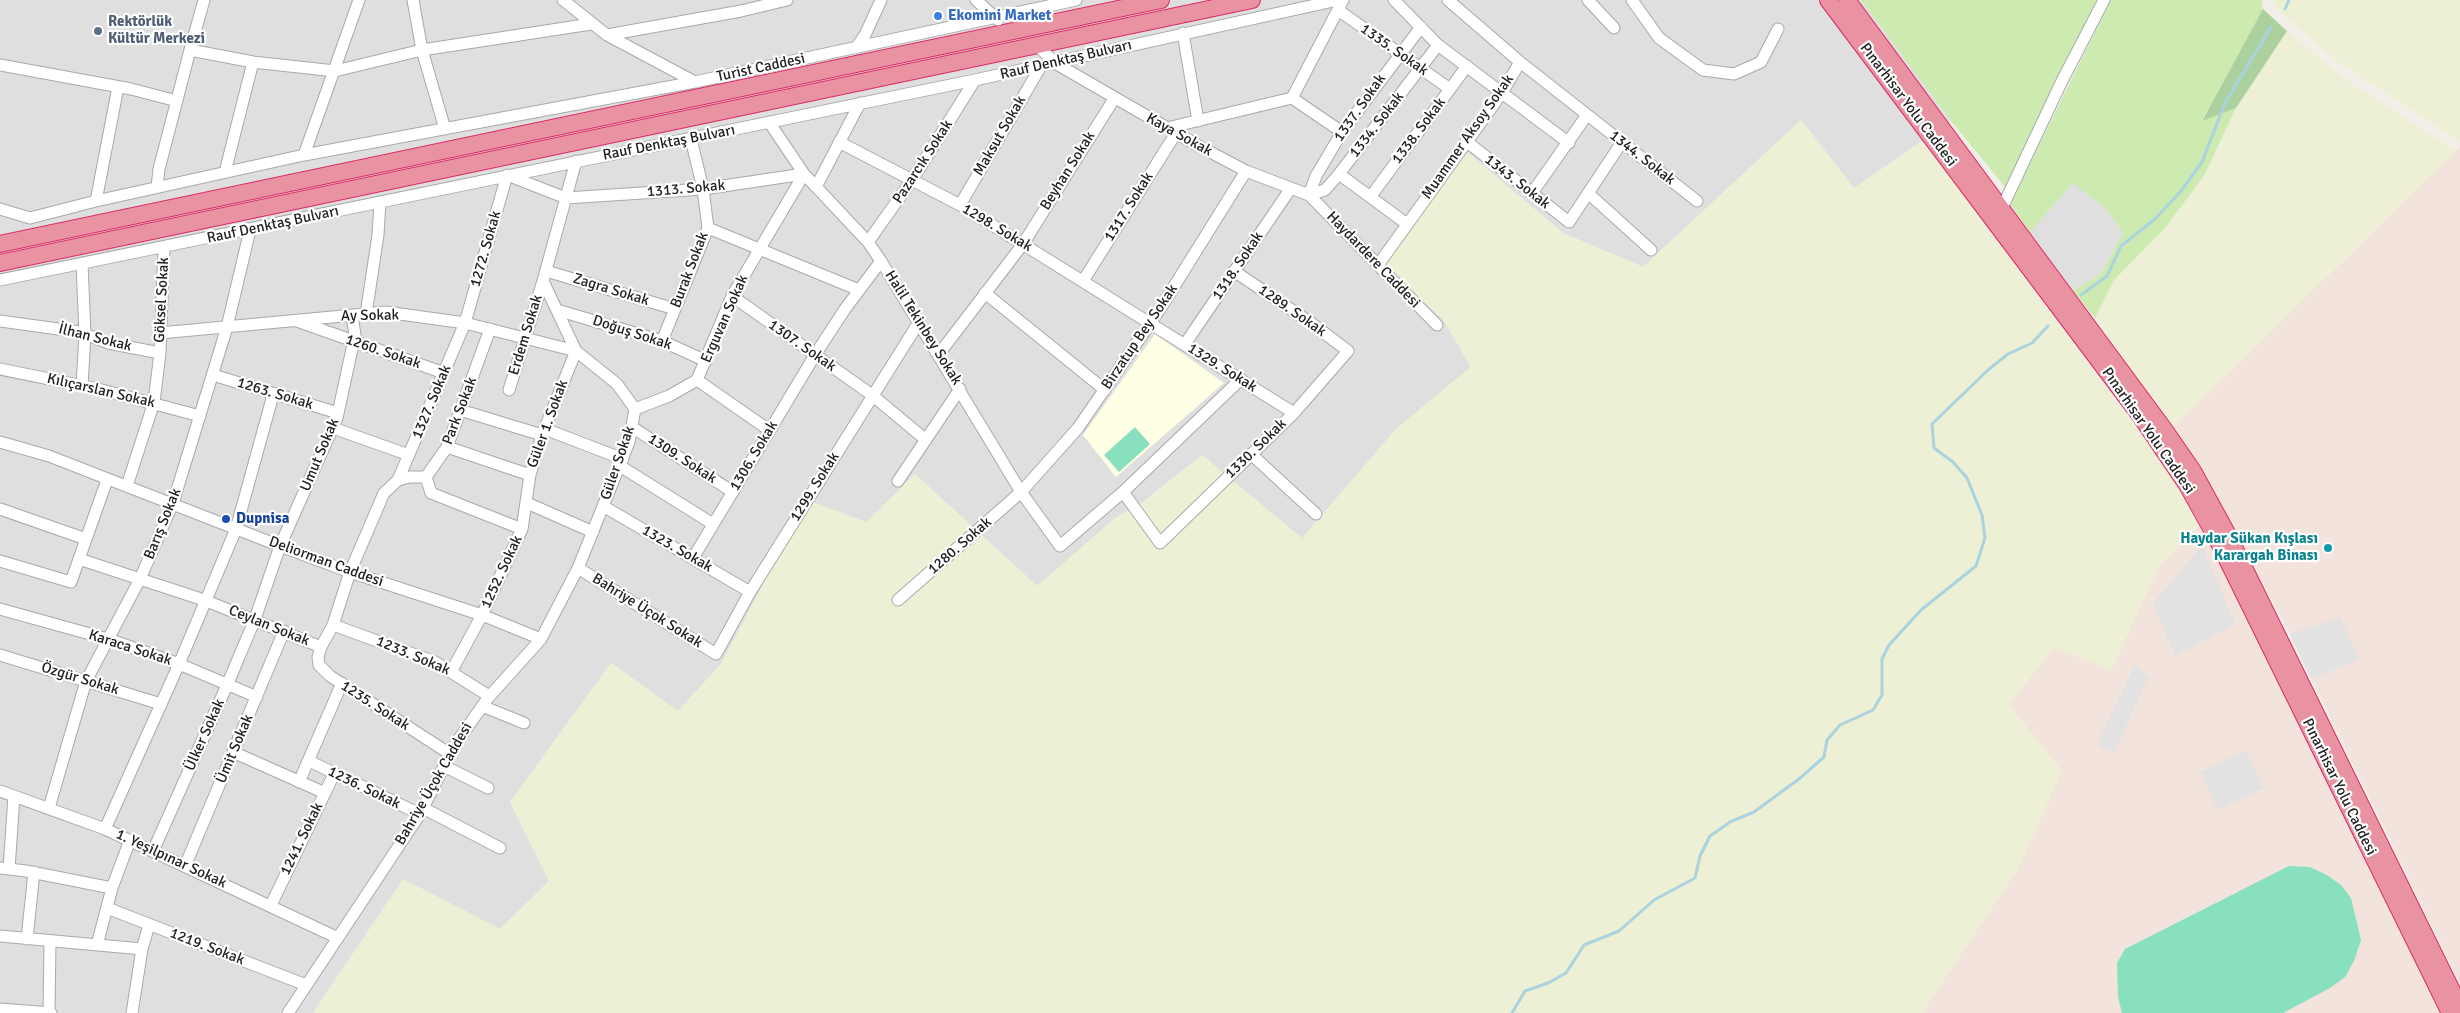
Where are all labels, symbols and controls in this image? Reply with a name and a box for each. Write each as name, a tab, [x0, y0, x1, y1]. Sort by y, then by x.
place label: Ekomini Market	[948, 7, 1051, 25]
marker: Ekomini Market	[932, 10, 944, 22]
place label: Rektörlük Kültür Merkezi	[108, 13, 205, 48]
street label: 1335. Sokak	[1357, 20, 1431, 80]
marker: Rektörlük Kültür Merkezi	[92, 25, 104, 37]
street label: Rauf Denktaş Bulvarı	[998, 36, 1134, 84]
street label: Pınarhisar Yolu Caddesi	[1856, 40, 1960, 170]
street label: Turist Caddesi	[715, 50, 807, 86]
street label: 1337. Sokak	[1330, 71, 1390, 145]
street label: Muammer Aksoy Sokak	[1418, 71, 1518, 203]
street label: 1334. Sokak	[1346, 89, 1408, 161]
street label: Maksut Sokak	[970, 93, 1030, 179]
street label: 1338. Sokak	[1388, 94, 1450, 168]
street label: Kaya Sokak	[1143, 109, 1215, 161]
street label: Pazarcık Sokak	[889, 117, 957, 207]
street label: Rauf Denktaş Bulvarı	[601, 121, 737, 165]
street label: 1344. Sokak	[1606, 127, 1678, 189]
street label: Beyhan Sokak	[1037, 128, 1099, 214]
street label: 1343. Sokak	[1481, 151, 1553, 213]
street label: 1317. Sokak	[1101, 169, 1157, 245]
street label: 1313. Sokak	[646, 177, 726, 201]
street label: 1298. Sokak	[959, 200, 1035, 256]
street label: Rauf Denktaş Bulvarı	[205, 202, 341, 248]
street label: Haydardere Caddesi	[1322, 208, 1424, 312]
street label: 1272. Sokak	[467, 209, 505, 289]
street label: 1318. Sokak	[1209, 228, 1267, 304]
street label: Burak Sokak	[667, 229, 713, 311]
street label: Göksel Sokak	[151, 257, 173, 343]
street label: Halil Tekinbey Sokak	[881, 267, 965, 389]
street label: Zagra Sokak	[571, 270, 651, 310]
street label: Erguvan Sokak	[698, 272, 752, 366]
street label: Birzatup Bey Sokak	[1098, 281, 1182, 393]
street label: 1289. Sokak	[1255, 281, 1329, 341]
street label: Erdem Sokak	[505, 293, 547, 377]
street label: Ay Sokak	[341, 306, 399, 326]
street label: Doğuş Sokak	[590, 312, 674, 354]
street label: 1307. Sokak	[765, 316, 839, 376]
street label: İlhan Sokak	[57, 320, 133, 356]
street label: 1260. Sokak	[343, 331, 423, 373]
street label: 1329. Sokak	[1184, 340, 1260, 396]
street label: 1327. Sokak	[408, 362, 456, 442]
street label: Pınarhisar Yolu Caddesi	[2098, 364, 2198, 498]
street label: Kılıçarslan Sokak	[45, 370, 157, 412]
street label: 1263. Sokak	[235, 374, 315, 414]
street label: Park Sokak	[439, 375, 481, 447]
street label: Güler 1. Sokak	[524, 377, 572, 471]
street label: 1330. Sokak	[1222, 415, 1290, 483]
street label: Umut Sokak	[297, 416, 343, 494]
street label: 1306. Sokak	[726, 418, 782, 494]
street label: Güler Sokak	[597, 424, 639, 502]
street label: 1309. Sokak	[644, 430, 720, 488]
street label: 1299. Sokak	[787, 449, 843, 525]
street label: Barış Sokak	[141, 486, 185, 562]
place label: Dupnisa	[236, 510, 289, 528]
marker: Dupnisa	[220, 513, 232, 525]
street label: 1280. Sokak	[925, 513, 995, 579]
street label: 1323. Sokak	[639, 522, 715, 576]
place label: Haydar Sükan Kışlası Karargah Binası	[2180, 530, 2318, 565]
street label: Deliorman Caddesi	[266, 533, 386, 591]
street label: 1252. Sokak	[477, 533, 527, 611]
marker: Haydar Sükan Kışlası Karargah Binası	[2322, 542, 2334, 554]
street label: Bahriye Üçok Sokak	[589, 570, 705, 652]
street label: Ceylan Sokak	[226, 602, 312, 650]
street label: Karaca Sokak	[86, 626, 174, 670]
street label: 1233. Sokak	[373, 632, 453, 680]
street label: Özgür Sokak	[39, 659, 121, 699]
street label: 1235. Sokak	[337, 677, 413, 735]
street label: Ülker Sokak	[181, 696, 229, 774]
street label: Ümit Sokak	[212, 712, 258, 786]
street label: Pınarhisar Yolu Caddesi	[2298, 716, 2380, 858]
street label: Bahriye Üçok Caddesi	[392, 720, 476, 848]
street label: 1236. Sokak	[325, 763, 403, 813]
street label: 1241. Sokak	[277, 800, 327, 878]
street label: 1. Yeşilpınar Sokak	[113, 825, 229, 893]
street label: 1219. Sokak	[167, 925, 247, 969]

